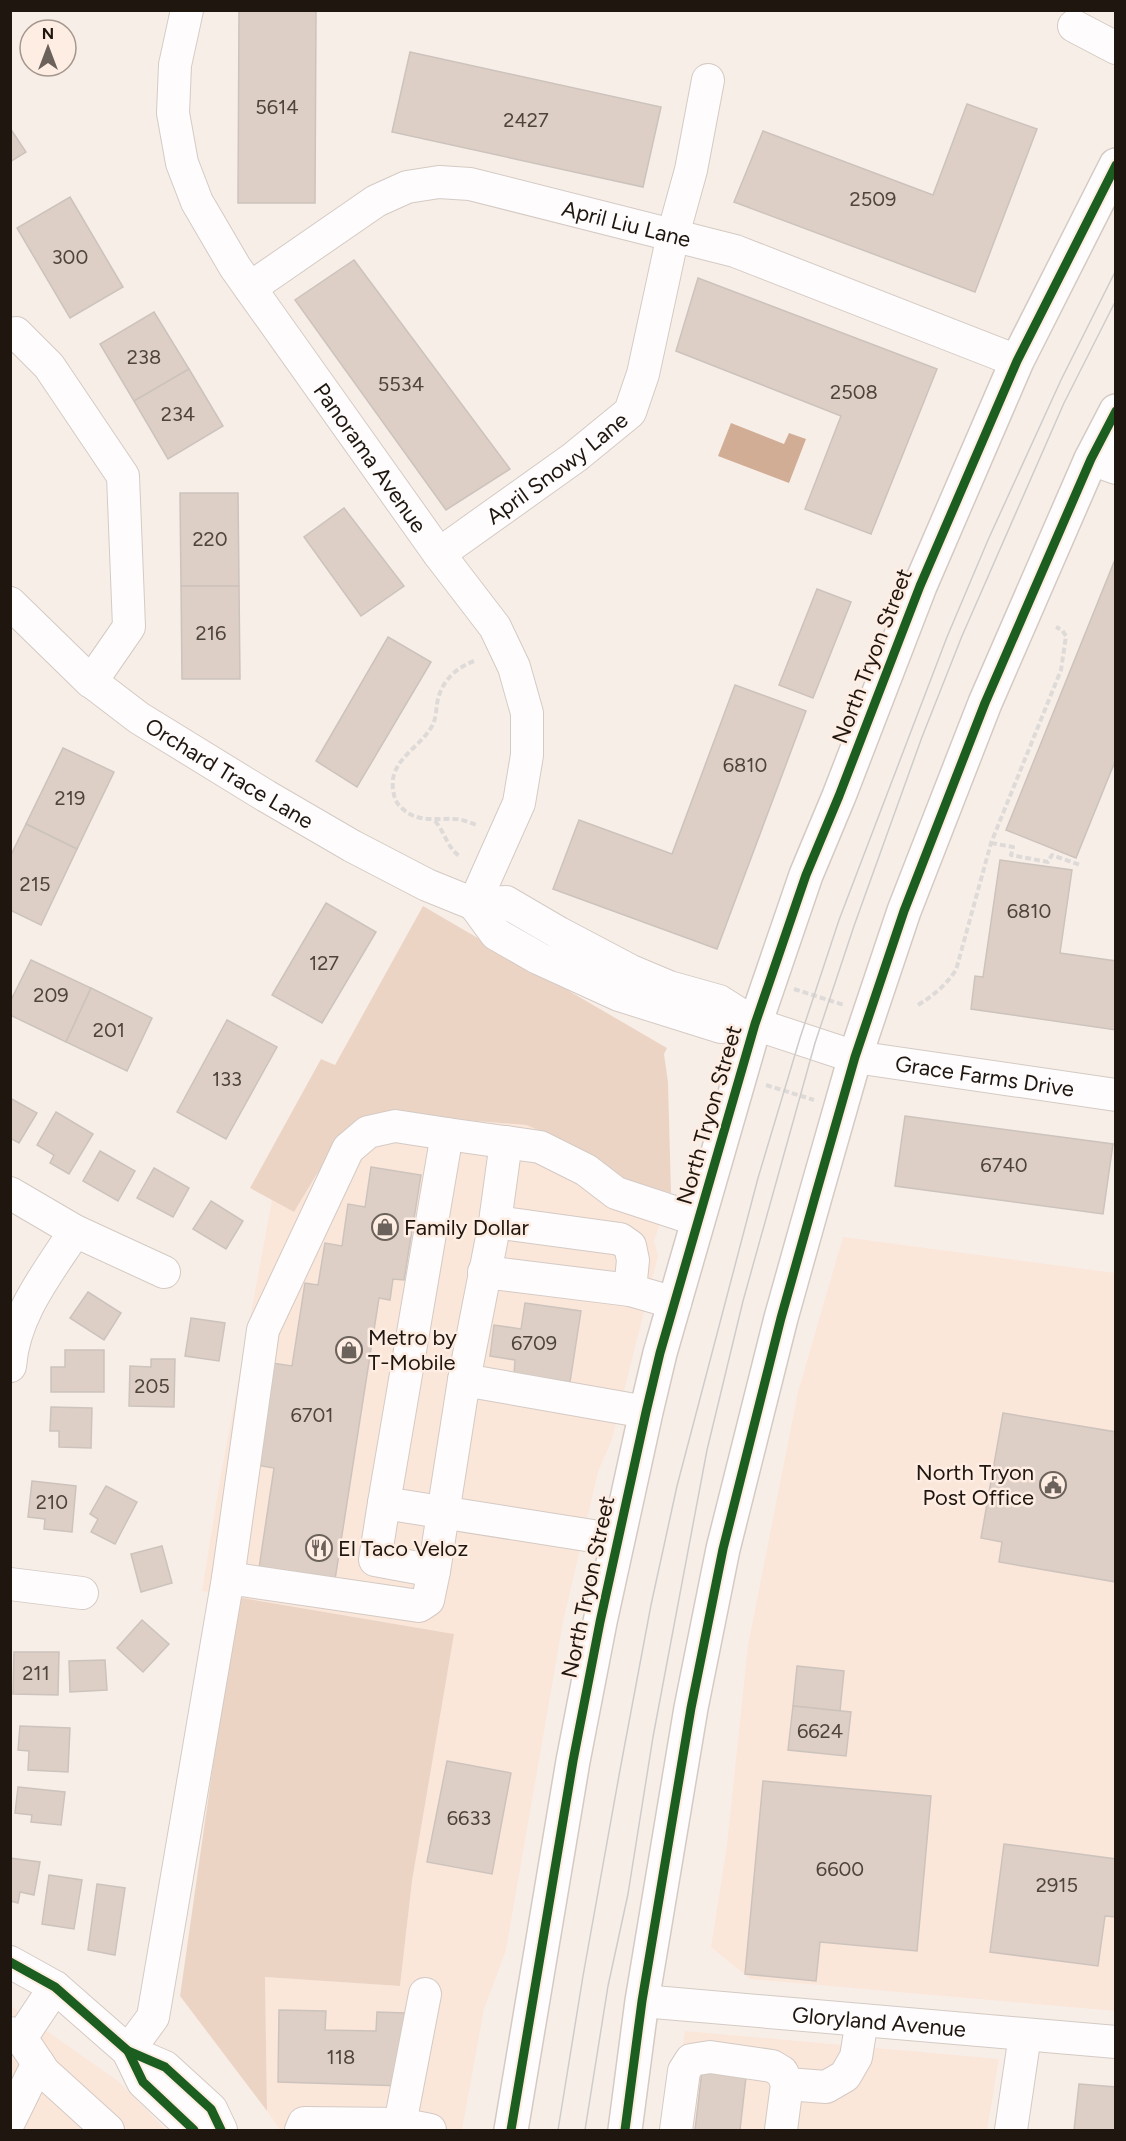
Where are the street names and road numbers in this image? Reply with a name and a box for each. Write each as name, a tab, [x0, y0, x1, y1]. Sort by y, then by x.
street label: April Liu Lane	[559, 194, 694, 253]
street label: Panorama Avenue	[308, 377, 433, 538]
street label: April Snowy Lane	[481, 406, 633, 530]
street label: North Tryon Street	[826, 565, 918, 747]
street label: Orchard Trace Lane	[140, 712, 318, 834]
street label: North Tryon Street	[670, 1022, 748, 1208]
street label: Grace Farms Drive	[893, 1050, 1076, 1102]
street label: North Tryon Street	[556, 1494, 620, 1680]
street label: Gloryland Avenue	[791, 2001, 967, 2042]

